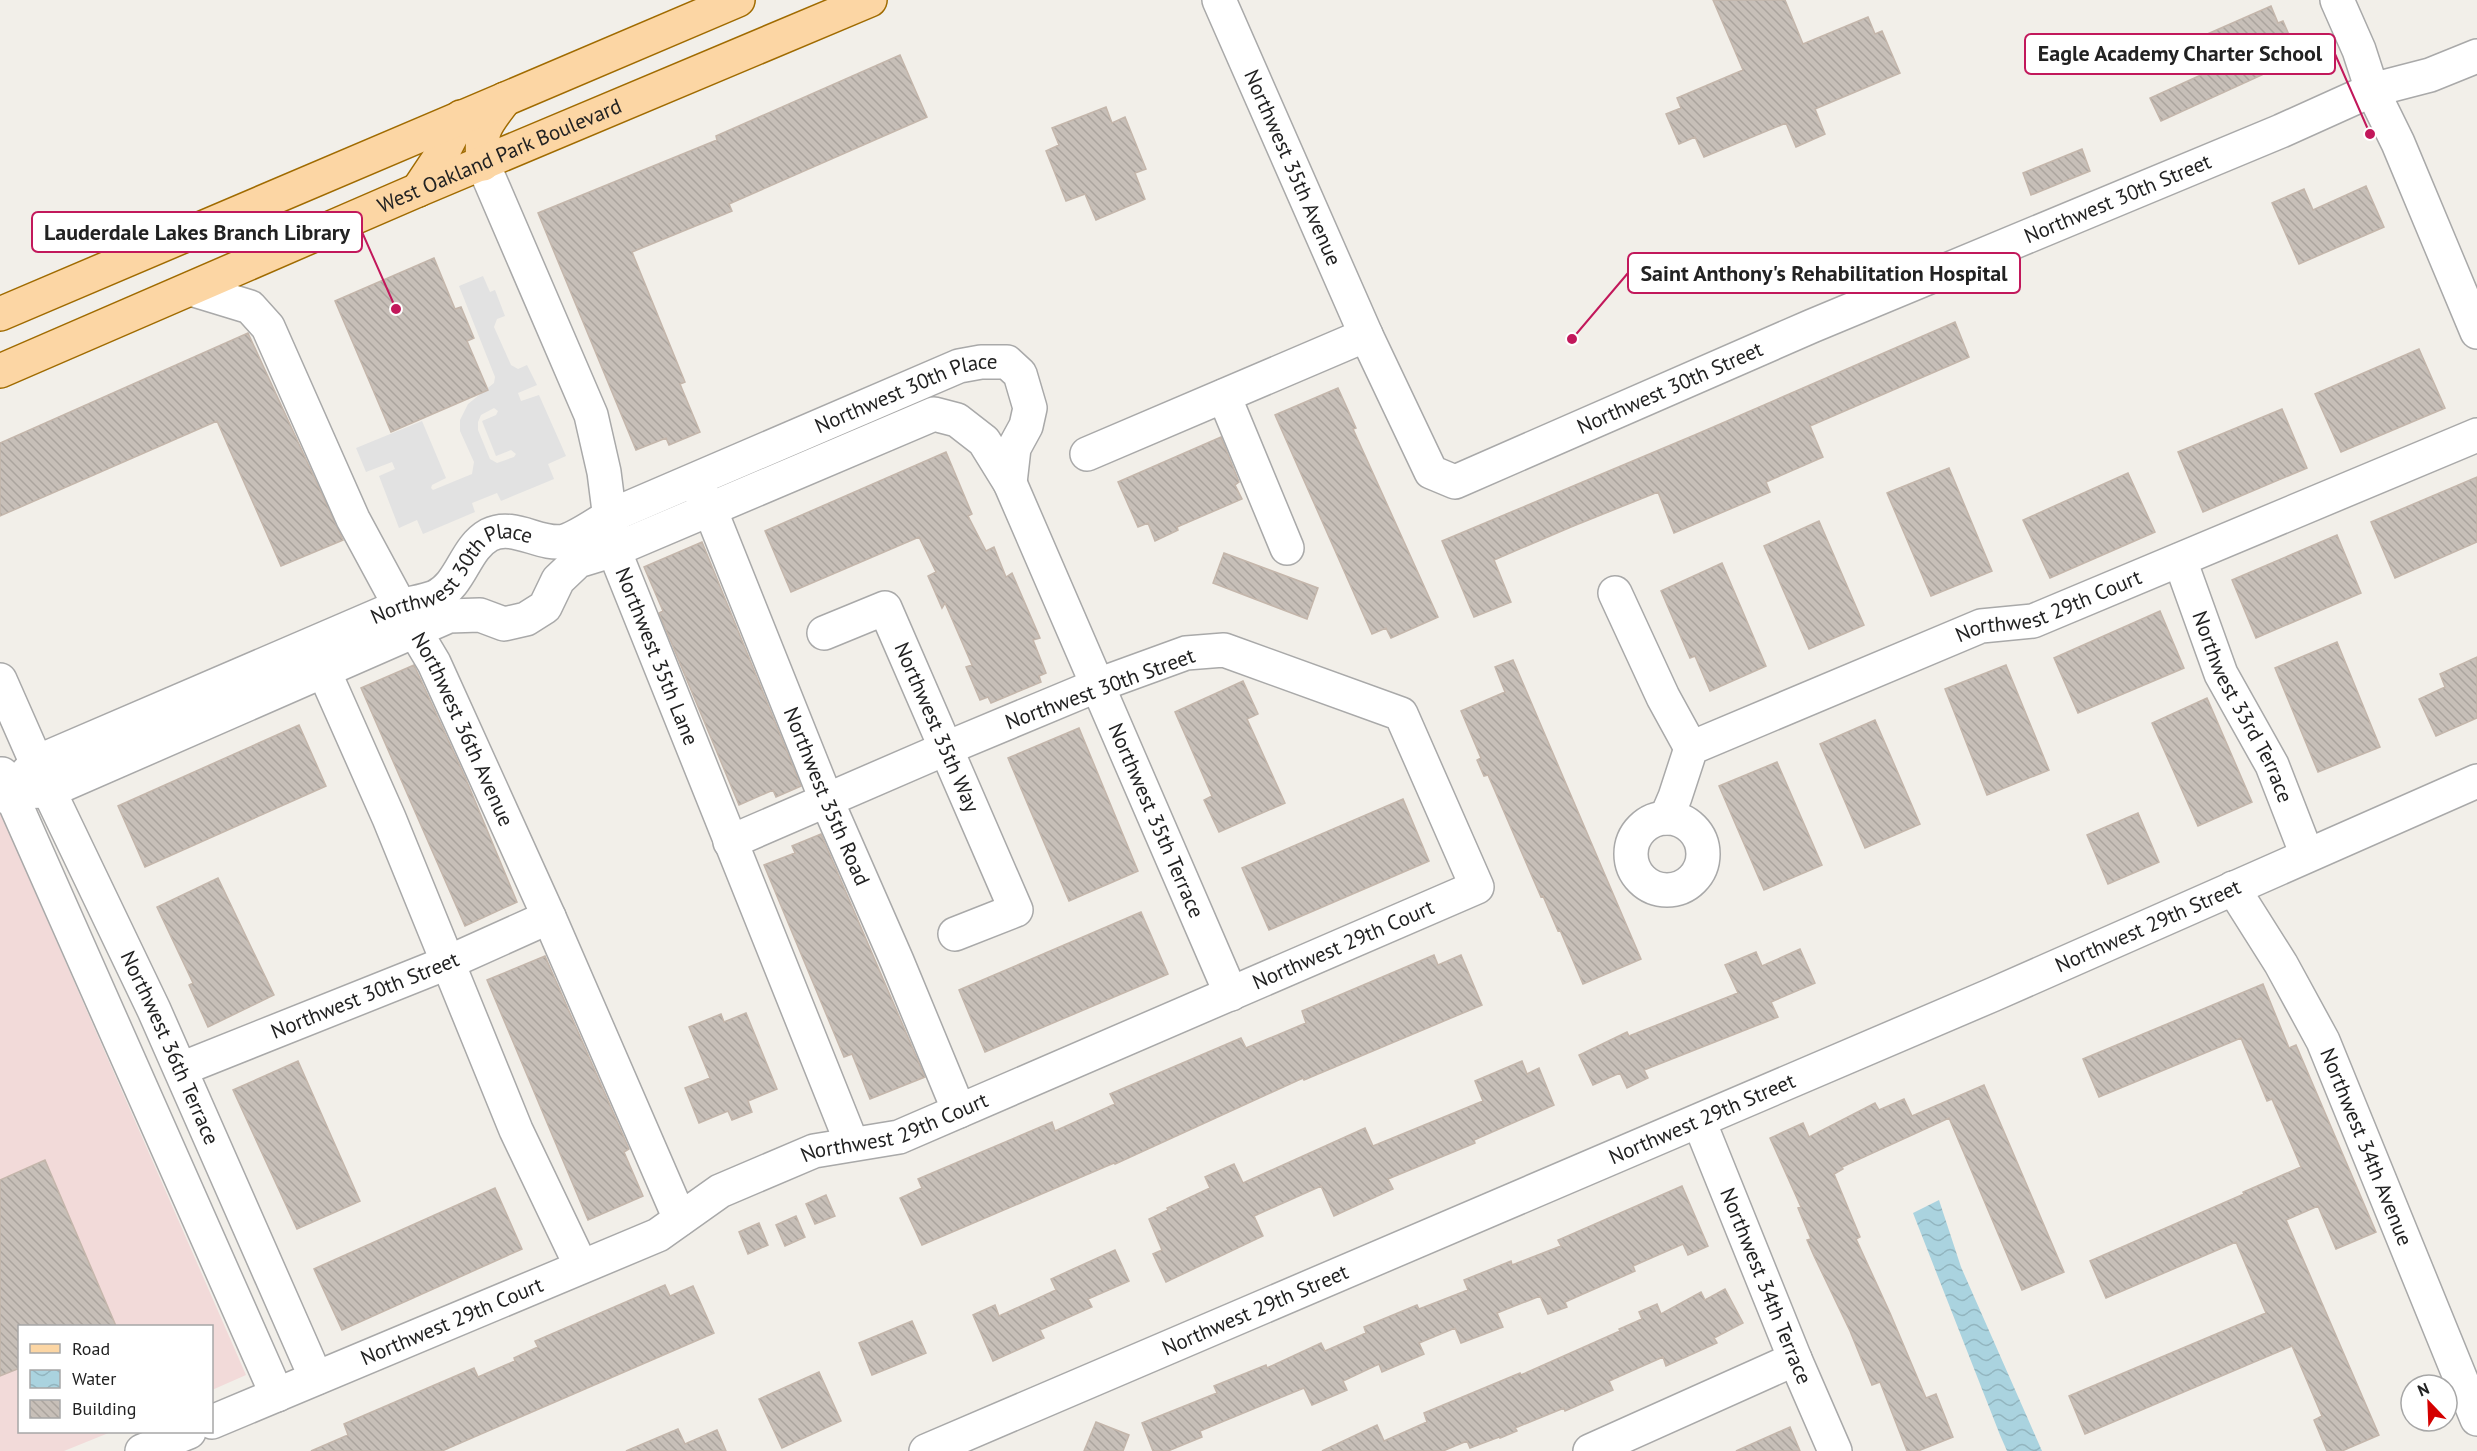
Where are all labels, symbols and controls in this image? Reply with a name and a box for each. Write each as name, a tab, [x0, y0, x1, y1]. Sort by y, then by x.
callout: Eagle Academy Charter School	[2025, 34, 2335, 74]
text: Eagle Academy Charter School	[2038, 39, 2323, 67]
street label: Northwest 35th Avenue	[1238, 65, 1348, 270]
street label: West Oakland Park Boulevard	[373, 92, 626, 219]
street label: Northwest 30th Street	[2020, 148, 2215, 249]
callout: Lauderdale Lakes Branch Library	[32, 212, 362, 252]
text: Lauderdale Lakes Branch Library	[44, 218, 351, 246]
callout: Saint Anthony's Rehabilitation Hospital	[1628, 253, 2020, 293]
text: Saint Anthony's Rehabilitation Hospital	[1640, 259, 2008, 287]
street label: Northwest 30th Street	[1573, 335, 1767, 440]
street label: Northwest 30th Place	[811, 348, 998, 439]
street label: Northwest 30th Place	[366, 517, 536, 630]
street label: Northwest 35th Lane	[609, 563, 705, 749]
street label: Northwest 29th Court	[1951, 563, 2145, 648]
street label: Northwest 33rd Terrace	[2186, 607, 2299, 806]
street label: Northwest 36th Avenue	[406, 627, 520, 830]
street label: Northwest 35th Way	[888, 638, 986, 817]
street label: Northwest 30th Street	[1001, 642, 1198, 735]
street label: Northwest 35th Road	[778, 703, 876, 890]
street label: Northwest 35th Terrace	[1102, 719, 1210, 922]
street label: Northwest 29th Street	[2051, 873, 2245, 978]
street label: Northwest 29th Court	[1248, 893, 1438, 996]
street label: Northwest 30th Street	[267, 945, 463, 1045]
street label: Northwest 36th Terrace	[115, 946, 226, 1149]
street label: Northwest 34th Avenue	[2314, 1044, 2419, 1250]
street label: Northwest 29th Street	[1605, 1067, 1799, 1170]
street label: Northwest 29th Court	[796, 1086, 992, 1168]
street label: Northwest 34th Terrace	[1714, 1184, 1818, 1388]
street label: Northwest 29th Street	[1158, 1258, 1352, 1361]
street label: Northwest 29th Court	[356, 1271, 547, 1371]
legend	[18, 1325, 213, 1433]
text: Road	[72, 1337, 110, 1360]
text: Water	[72, 1367, 116, 1390]
north arrow	[2399, 1373, 2459, 1433]
text: N	[2414, 1378, 2432, 1400]
text: Building	[72, 1397, 136, 1420]

